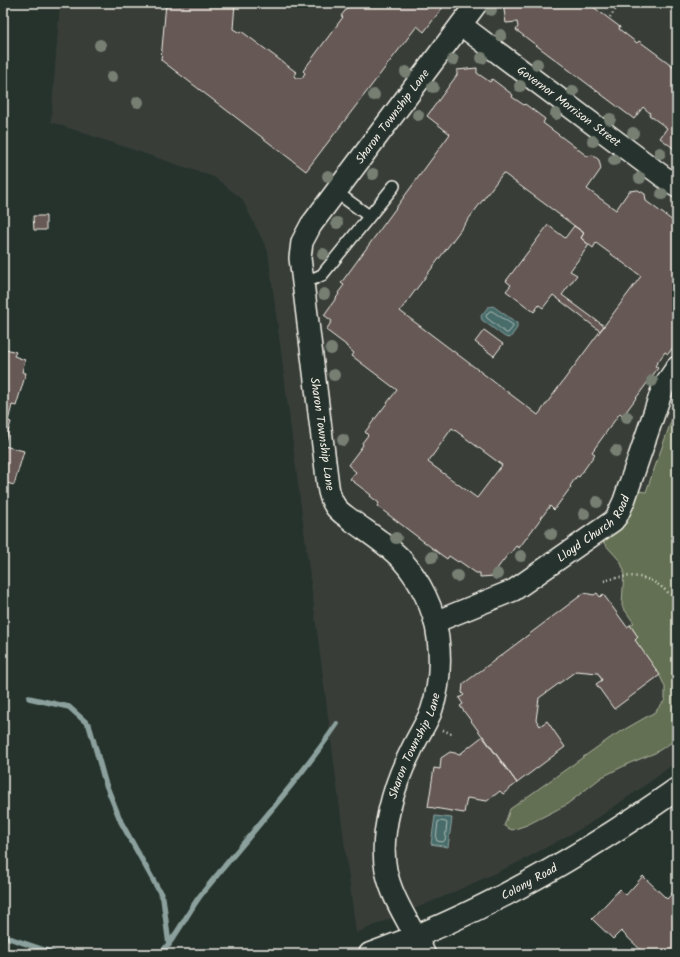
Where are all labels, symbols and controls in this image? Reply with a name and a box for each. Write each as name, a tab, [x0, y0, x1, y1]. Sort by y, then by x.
street label: Governor Morrison Street	[513, 61, 625, 152]
street label: Sharon Township Lane	[350, 64, 434, 168]
street label: Sharon Township Lane	[305, 376, 339, 493]
street label: Lloyd Church Road	[553, 491, 635, 567]
street label: Sharon Township Lane	[383, 691, 446, 801]
street label: Colony Road	[498, 858, 562, 905]

